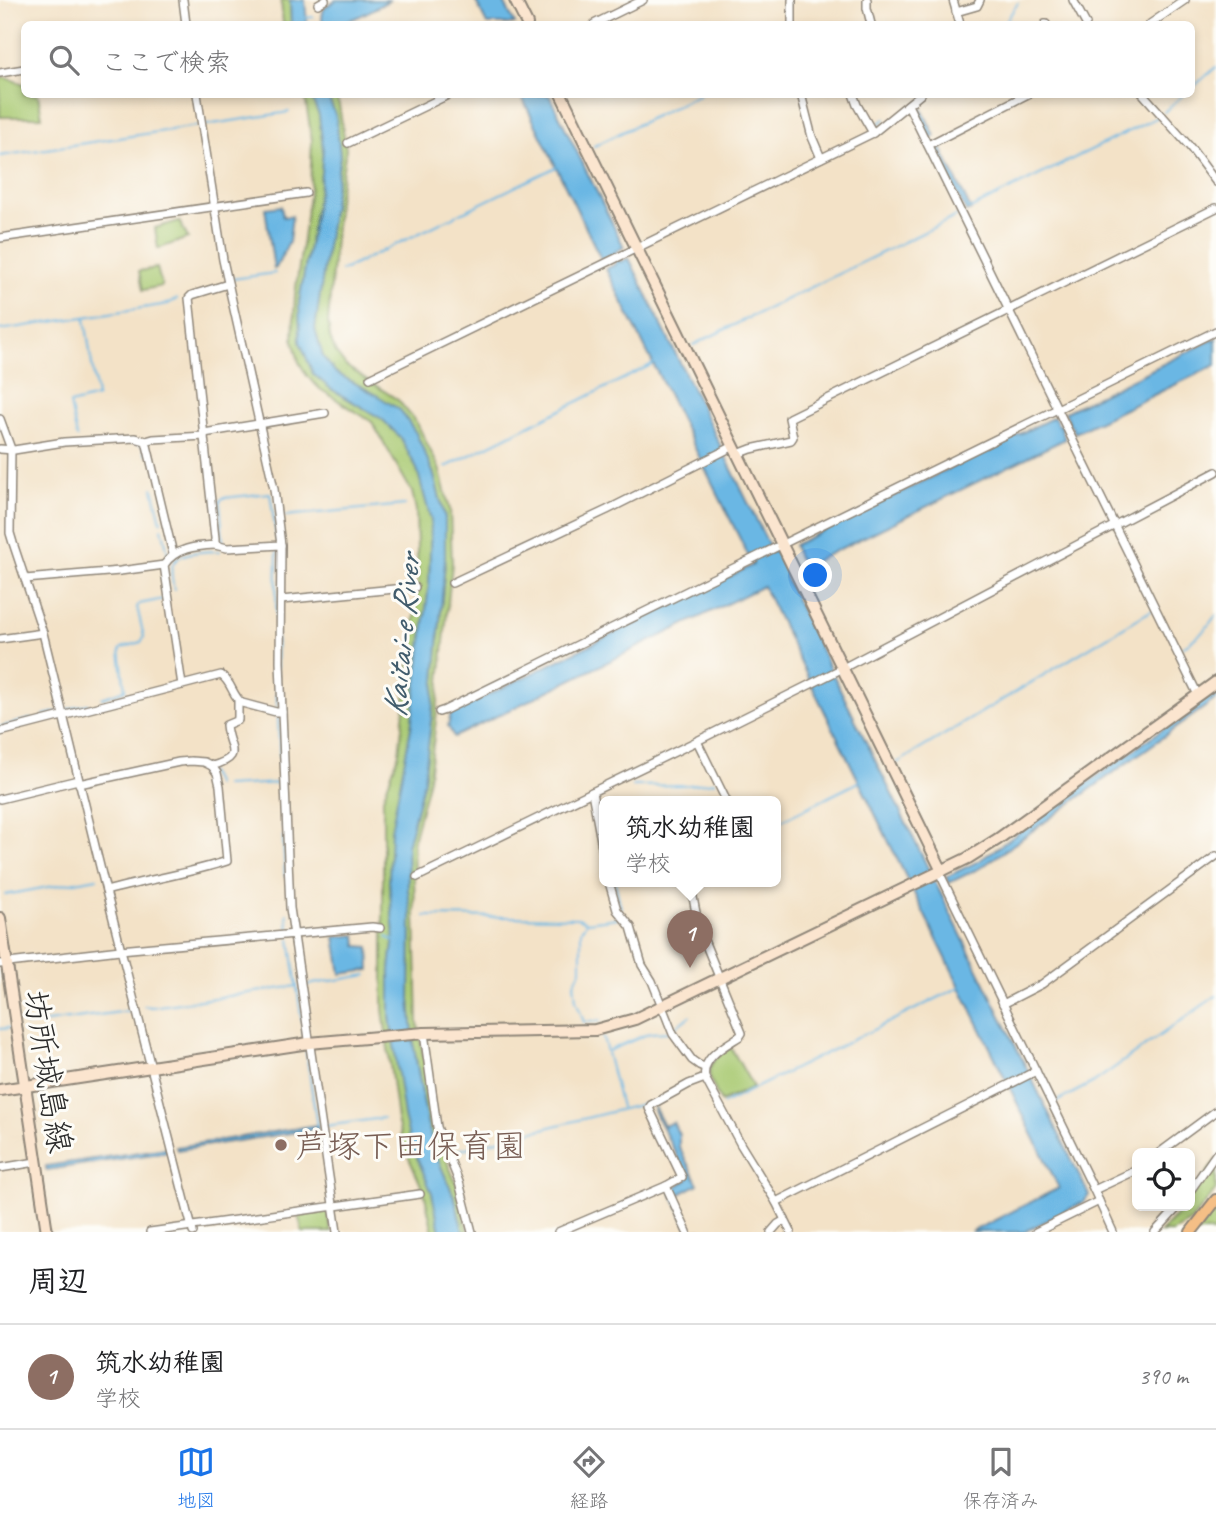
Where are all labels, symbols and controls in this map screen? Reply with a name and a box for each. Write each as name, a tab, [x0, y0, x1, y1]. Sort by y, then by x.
search box	[21, 21, 1195, 98]
icon: search	[45, 41, 83, 79]
text: ここで検索	[101, 46, 231, 79]
water label: Kaitai-e River	[372, 548, 431, 719]
your location	[798, 558, 832, 592]
popup	[599, 796, 781, 887]
text: 筑水幼稚園	[625, 811, 755, 844]
text: 学校	[625, 849, 671, 878]
pin: 1	[667, 910, 713, 968]
street label: 坊所城島線	[14, 986, 82, 1156]
place label: 芦塚下田保育園	[295, 1125, 526, 1167]
marker: 芦塚下田保育園	[273, 1137, 289, 1153]
map controls	[1132, 1148, 1195, 1211]
button: locate	[1132, 1148, 1195, 1211]
text: 周辺	[28, 1262, 88, 1300]
text: 筑水幼稚園	[95, 1346, 225, 1379]
text: 1	[46, 1362, 56, 1391]
text: 390 m	[1139, 1362, 1188, 1391]
text: 学校	[95, 1384, 141, 1413]
tab: 地図	[177, 1443, 215, 1513]
tab: 経路	[570, 1443, 608, 1513]
tab: 保存済み	[963, 1443, 1039, 1513]

